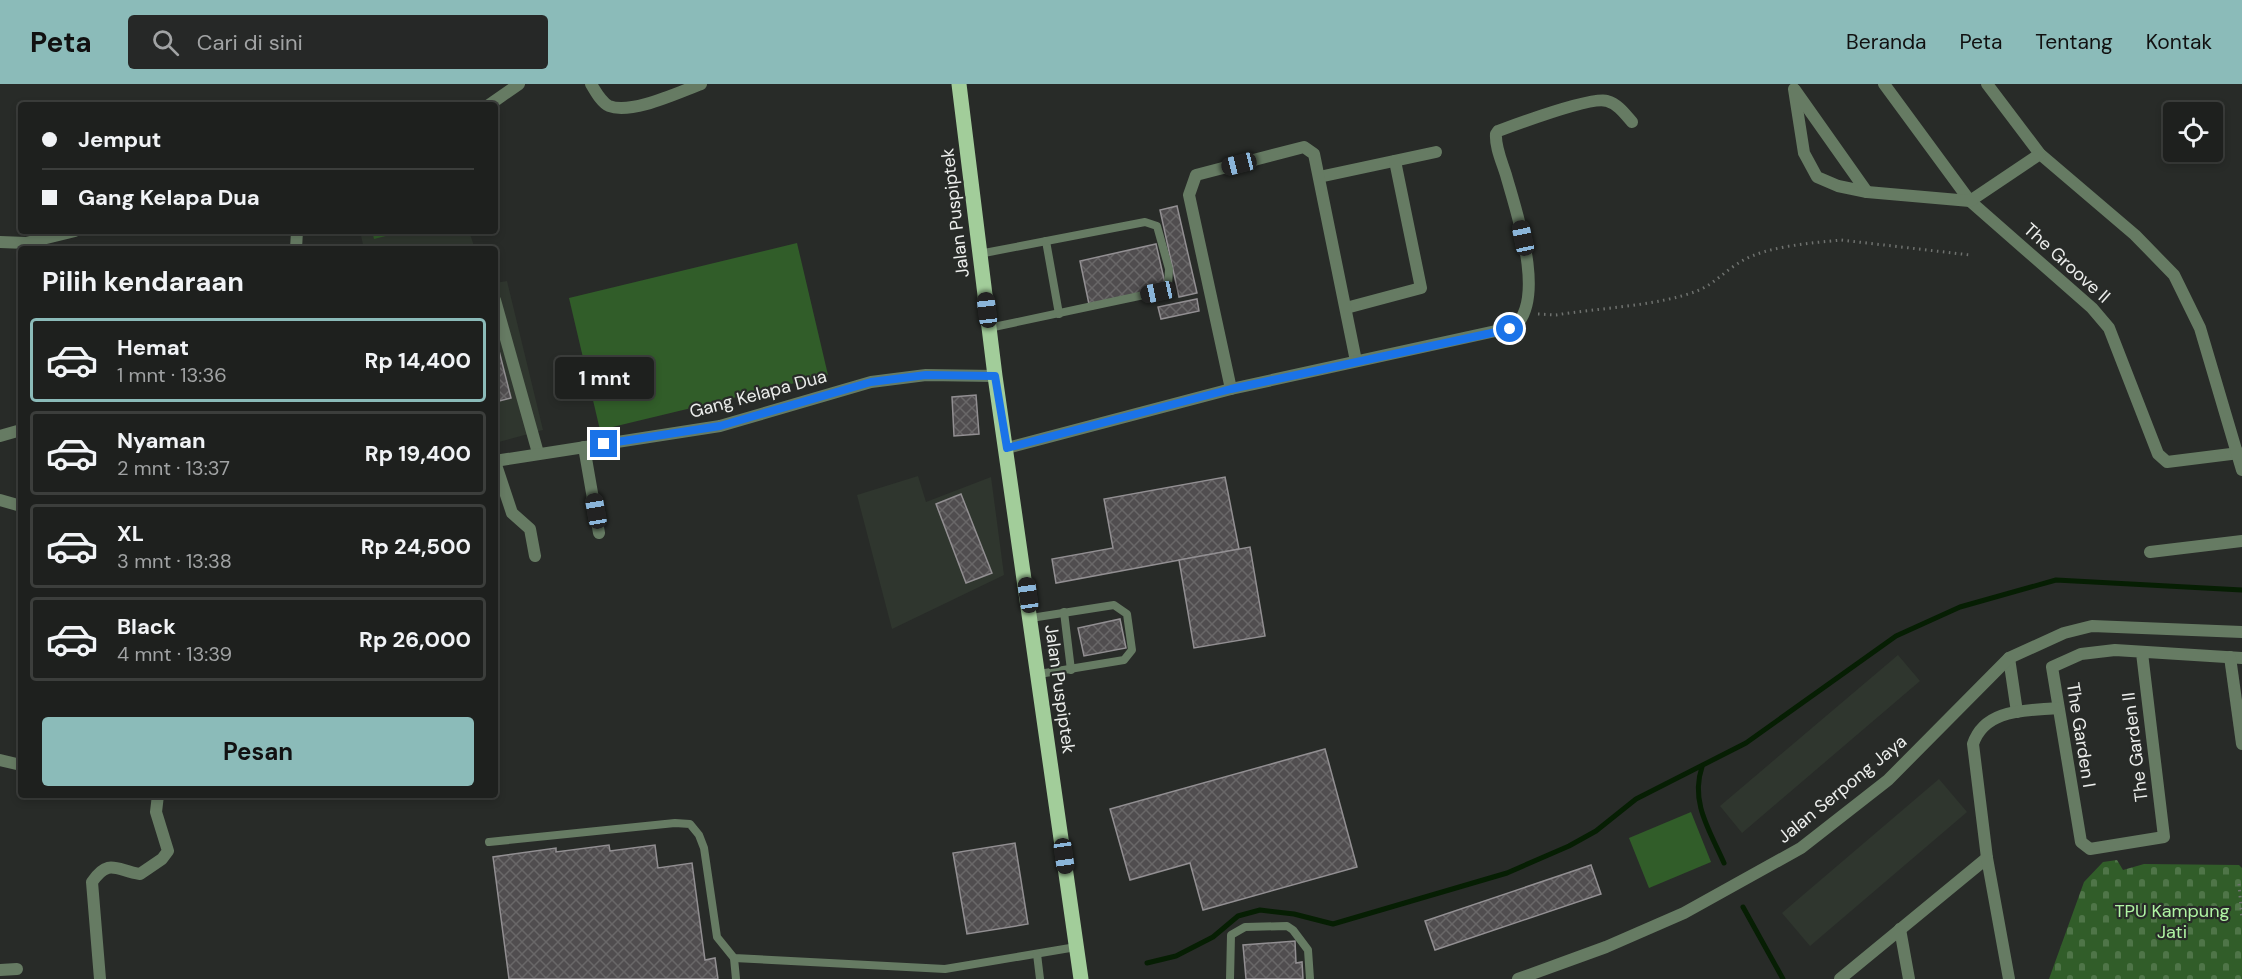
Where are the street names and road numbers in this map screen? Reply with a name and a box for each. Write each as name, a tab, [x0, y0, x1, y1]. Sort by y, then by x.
street label: Jalan Puspiptek	[935, 147, 975, 279]
street label: The Groove II	[2019, 218, 2115, 308]
street label: Gang Kelapa Dua	[687, 364, 829, 424]
street label: Jalan Puspiptek	[1039, 623, 1081, 755]
street label: The Garden I	[2061, 681, 2101, 789]
street label: The Garden II	[2116, 691, 2154, 803]
street label: Jalan Serpong Jaya	[1772, 729, 1912, 849]

